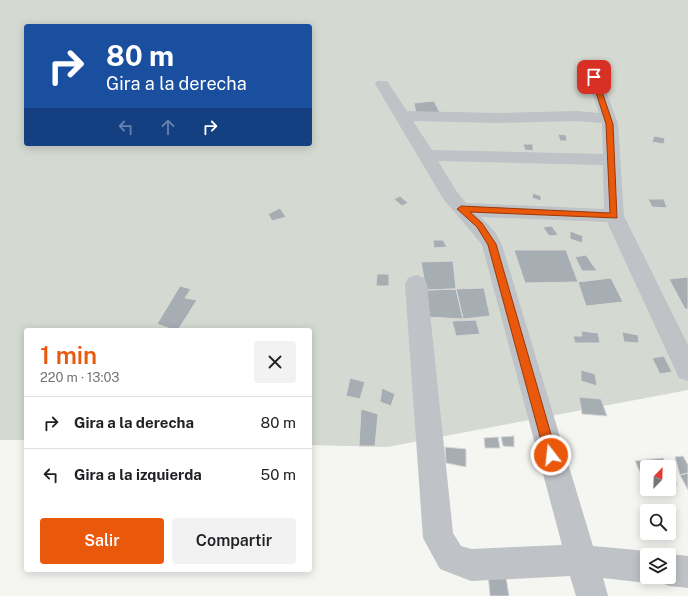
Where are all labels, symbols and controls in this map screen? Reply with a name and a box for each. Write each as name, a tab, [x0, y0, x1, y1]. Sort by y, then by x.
text: 80 m	[106, 39, 174, 72]
icon: right	[40, 40, 92, 92]
pin	[577, 60, 611, 94]
icon: arrive	[583, 66, 605, 88]
text: Gira a la derecha	[106, 73, 247, 94]
icon: left	[115, 116, 137, 138]
icon: ahead	[157, 116, 179, 138]
icon: right	[199, 116, 221, 138]
text: 1 min	[40, 341, 97, 369]
button: close	[254, 341, 296, 383]
text: 220 m · 13:03	[40, 370, 120, 385]
icon: right	[40, 412, 62, 434]
text: Gira a la derecha	[74, 414, 194, 431]
text: 80 m	[261, 414, 296, 431]
position arrow	[530, 434, 572, 476]
north arrow	[640, 460, 676, 496]
map controls	[640, 460, 676, 584]
icon: left	[40, 464, 62, 486]
text: Gira a la izquierda	[74, 466, 202, 483]
text: 50 m	[261, 466, 296, 483]
button: search	[640, 504, 676, 540]
button: Salir	[40, 518, 164, 564]
button: Compartir	[172, 518, 296, 564]
button: layers	[640, 548, 676, 584]

